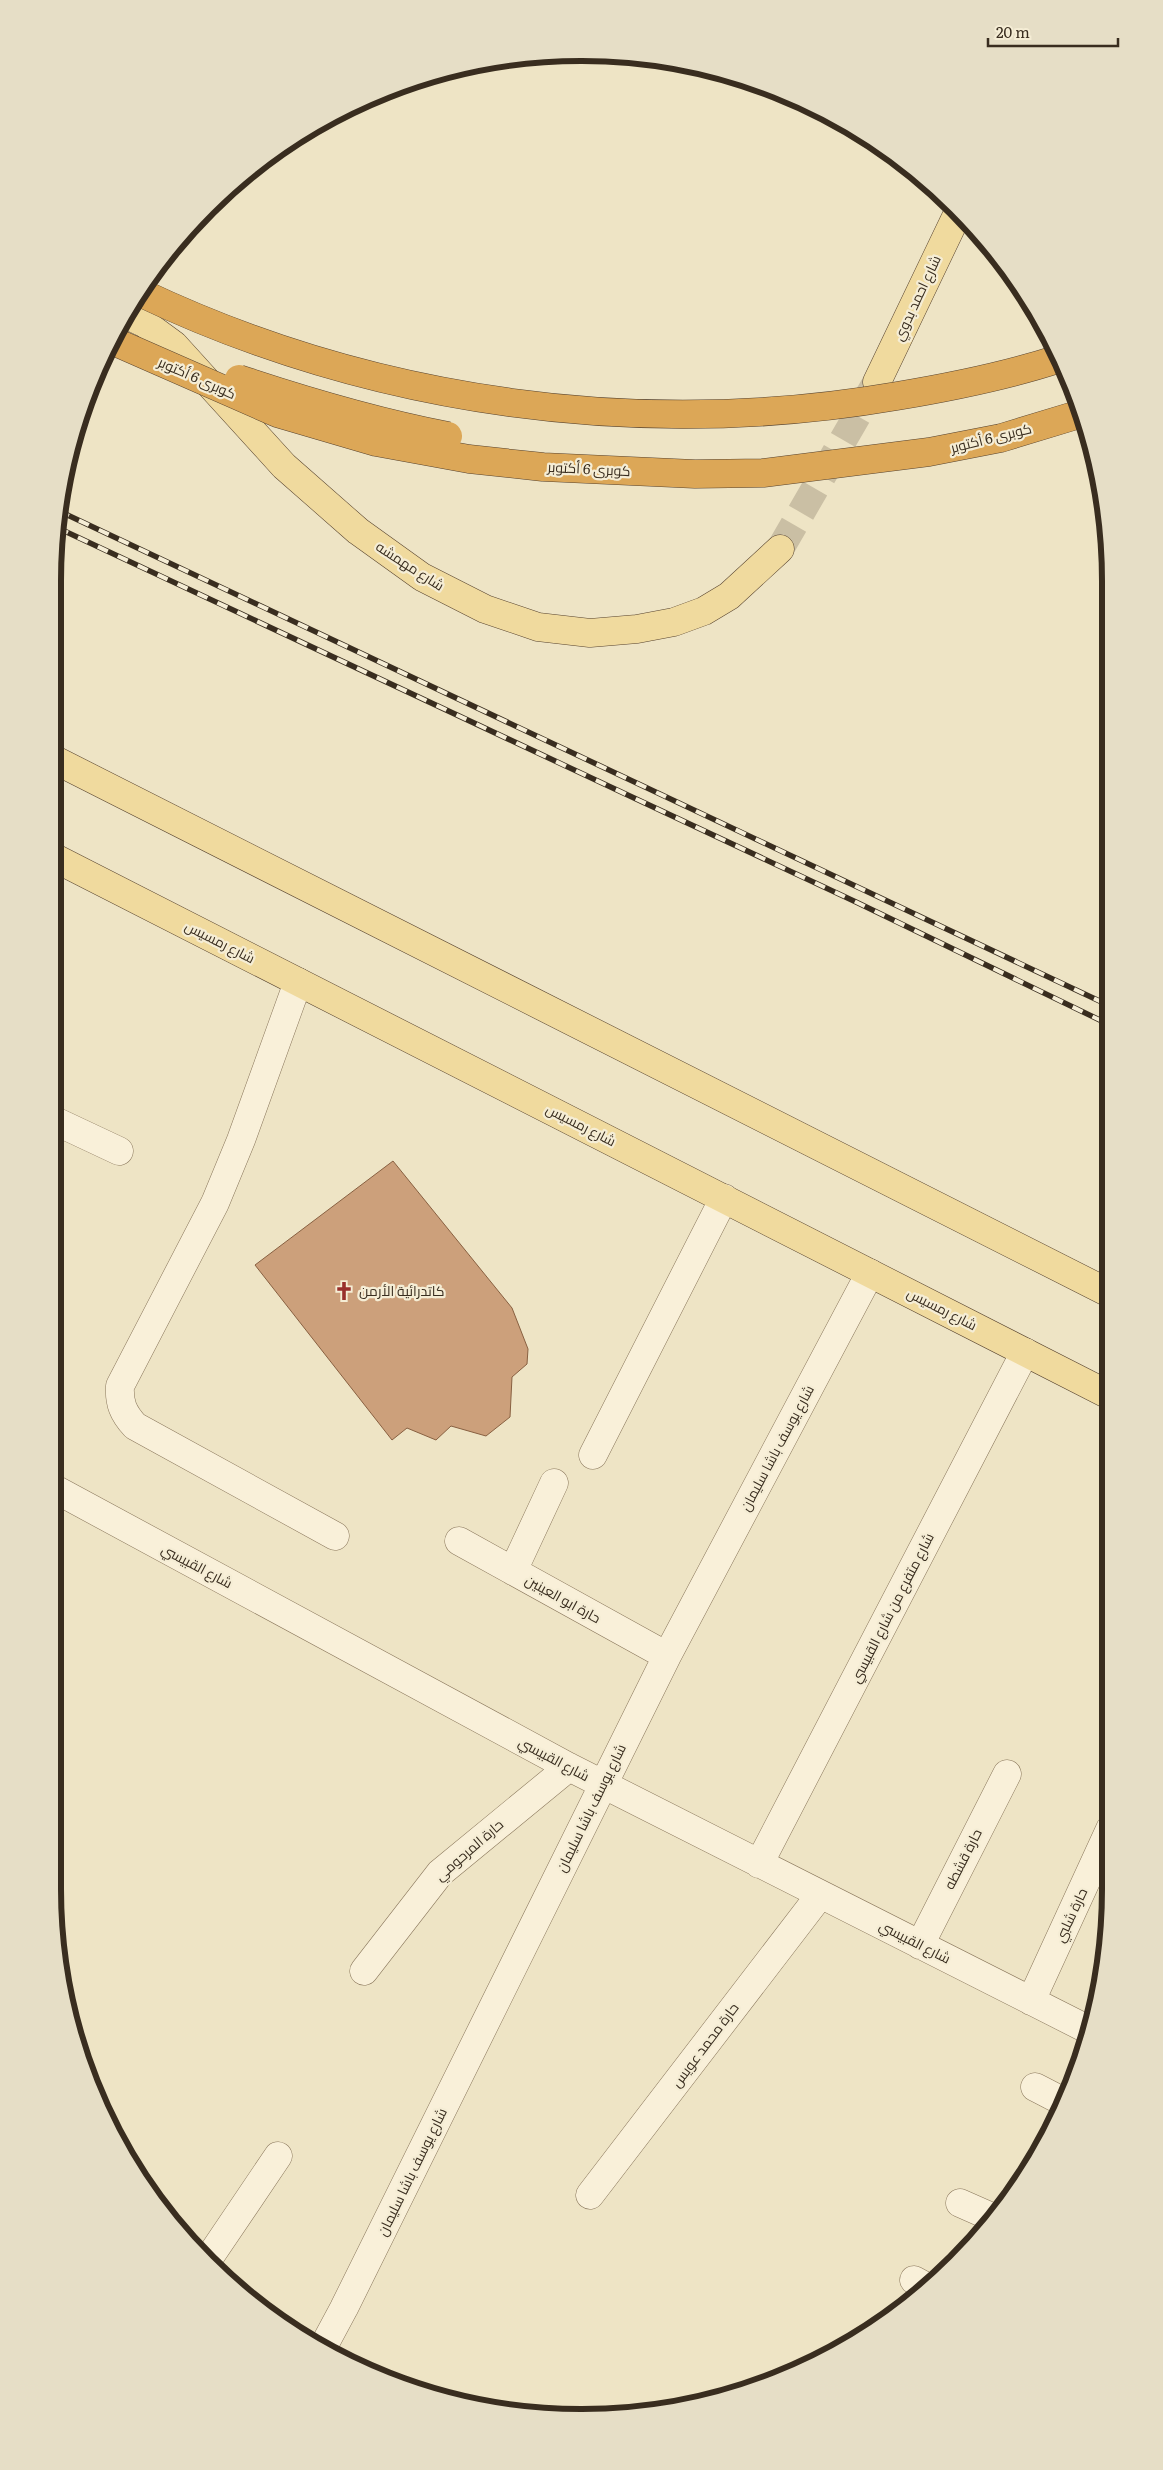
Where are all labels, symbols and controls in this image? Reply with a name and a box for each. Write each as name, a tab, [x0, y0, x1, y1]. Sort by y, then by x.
scale bar	[988, 15, 1118, 47]
text: 20 m	[996, 20, 1030, 43]
street label: شارع احمد بدوي	[887, 251, 947, 345]
street label: كوبرى 6 أكتوبر	[154, 351, 239, 403]
street label: كوبرى 6 أكتوبر	[947, 417, 1034, 457]
street label: كوبرى 6 أكتوبر	[546, 456, 631, 480]
street label: شارع مهمشه	[373, 536, 449, 595]
street label: شارع رمسيس	[182, 915, 259, 967]
street label: شارع رمسيس	[543, 1098, 620, 1150]
church icon: كاتدرائية الأرمن	[333, 1280, 355, 1302]
place label: كاتدرائية الأرمن	[359, 1280, 445, 1300]
street label: شارع رمسيس	[904, 1282, 981, 1334]
street label: شارع يوسف باشا سليمان	[734, 1381, 818, 1514]
street label: شارع متفرع من شارع القبيسي	[845, 1529, 939, 1687]
street label: شارع القبيسي	[157, 1538, 237, 1594]
street label: حارة ابو العينين	[522, 1569, 605, 1627]
street label: شارع القبيسي	[514, 1731, 594, 1787]
street label: شارع يوسف باشا سليمان	[550, 1740, 630, 1875]
street label: حارة المرحومي	[430, 1814, 509, 1887]
street label: حارة قشطه	[938, 1825, 986, 1892]
street label: حارة شلبي	[1049, 1884, 1094, 1946]
street label: شارع القبيسي	[875, 1915, 955, 1969]
street label: حارة محمد عويس	[666, 1998, 743, 2091]
street label: شارع يوسف باشا سليمان	[371, 2104, 451, 2239]

